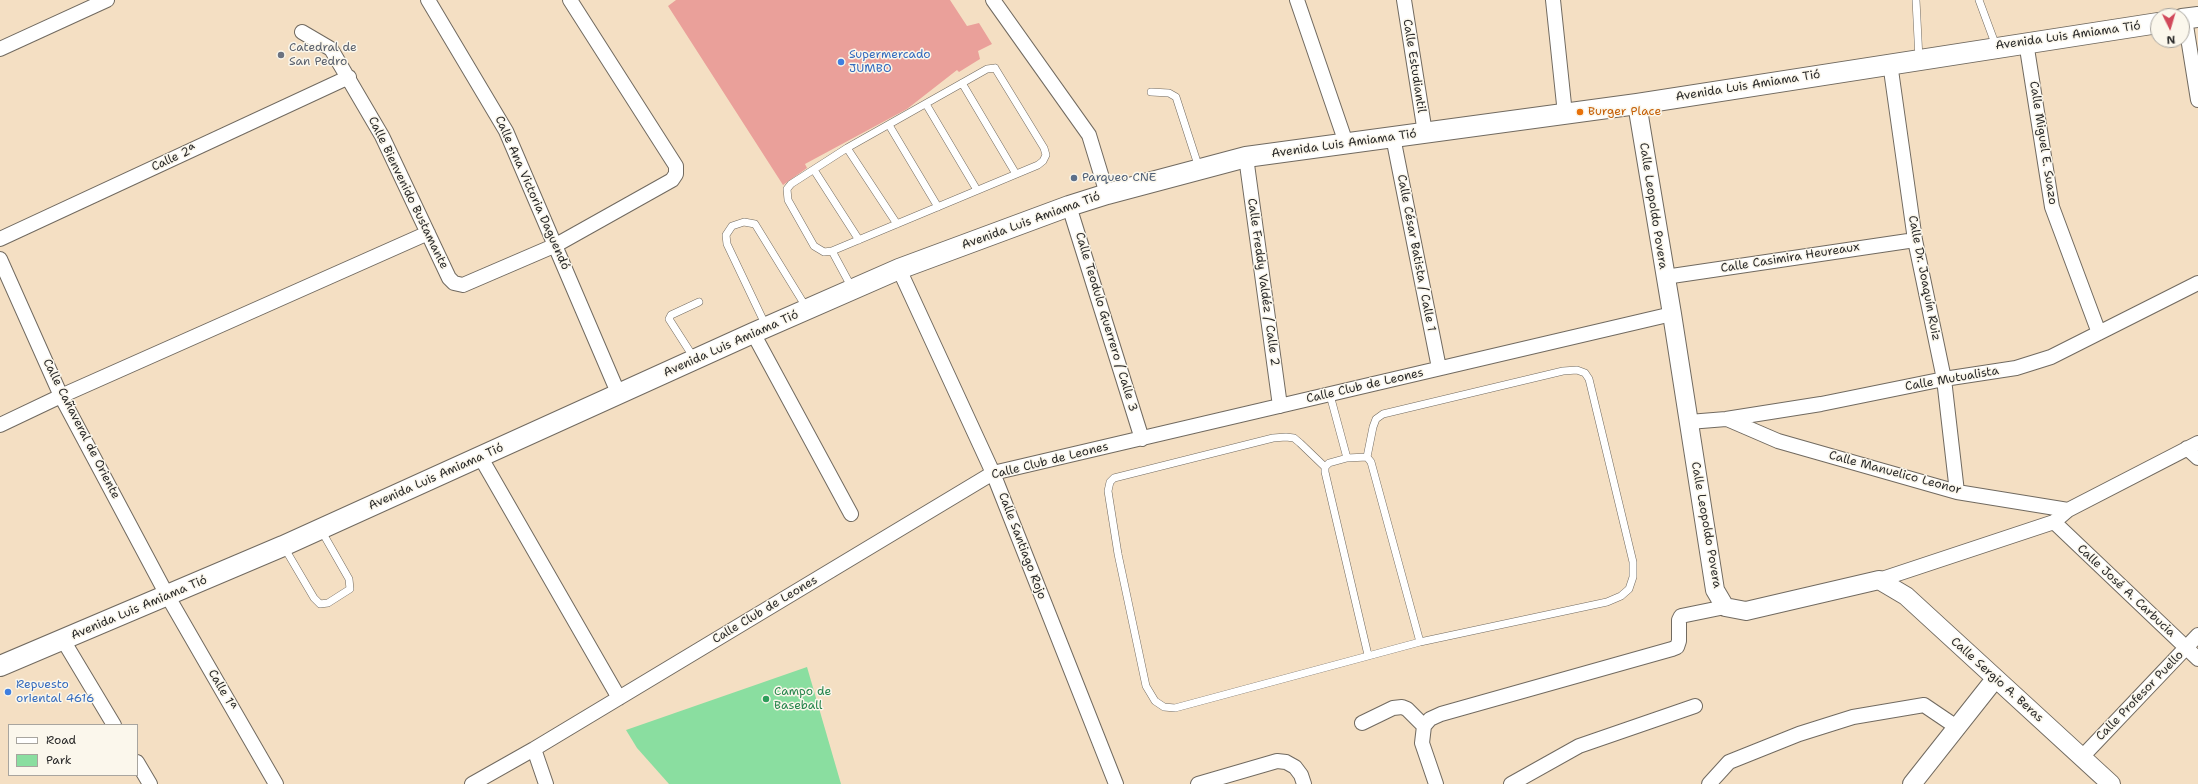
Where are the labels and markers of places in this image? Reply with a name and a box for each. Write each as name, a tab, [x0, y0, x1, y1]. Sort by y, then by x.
place label: Catedral de San Pedro	[289, 41, 357, 69]
place label: Supermercado JUMBO	[849, 48, 931, 76]
marker: Catedral de San Pedro	[276, 50, 286, 60]
marker: Supermercado JUMBO	[836, 57, 846, 67]
place label: Burger Place	[1588, 105, 1661, 119]
marker: Burger Place	[1575, 107, 1585, 117]
place label: Parqueo CNE	[1082, 171, 1156, 185]
marker: Parqueo CNE	[1069, 173, 1079, 183]
place label: Repuesto oriental 4616	[16, 678, 94, 706]
place label: Campo de Baseball	[774, 685, 831, 713]
marker: Repuesto oriental 4616	[3, 687, 13, 697]
marker: Campo de Baseball	[761, 694, 771, 704]

